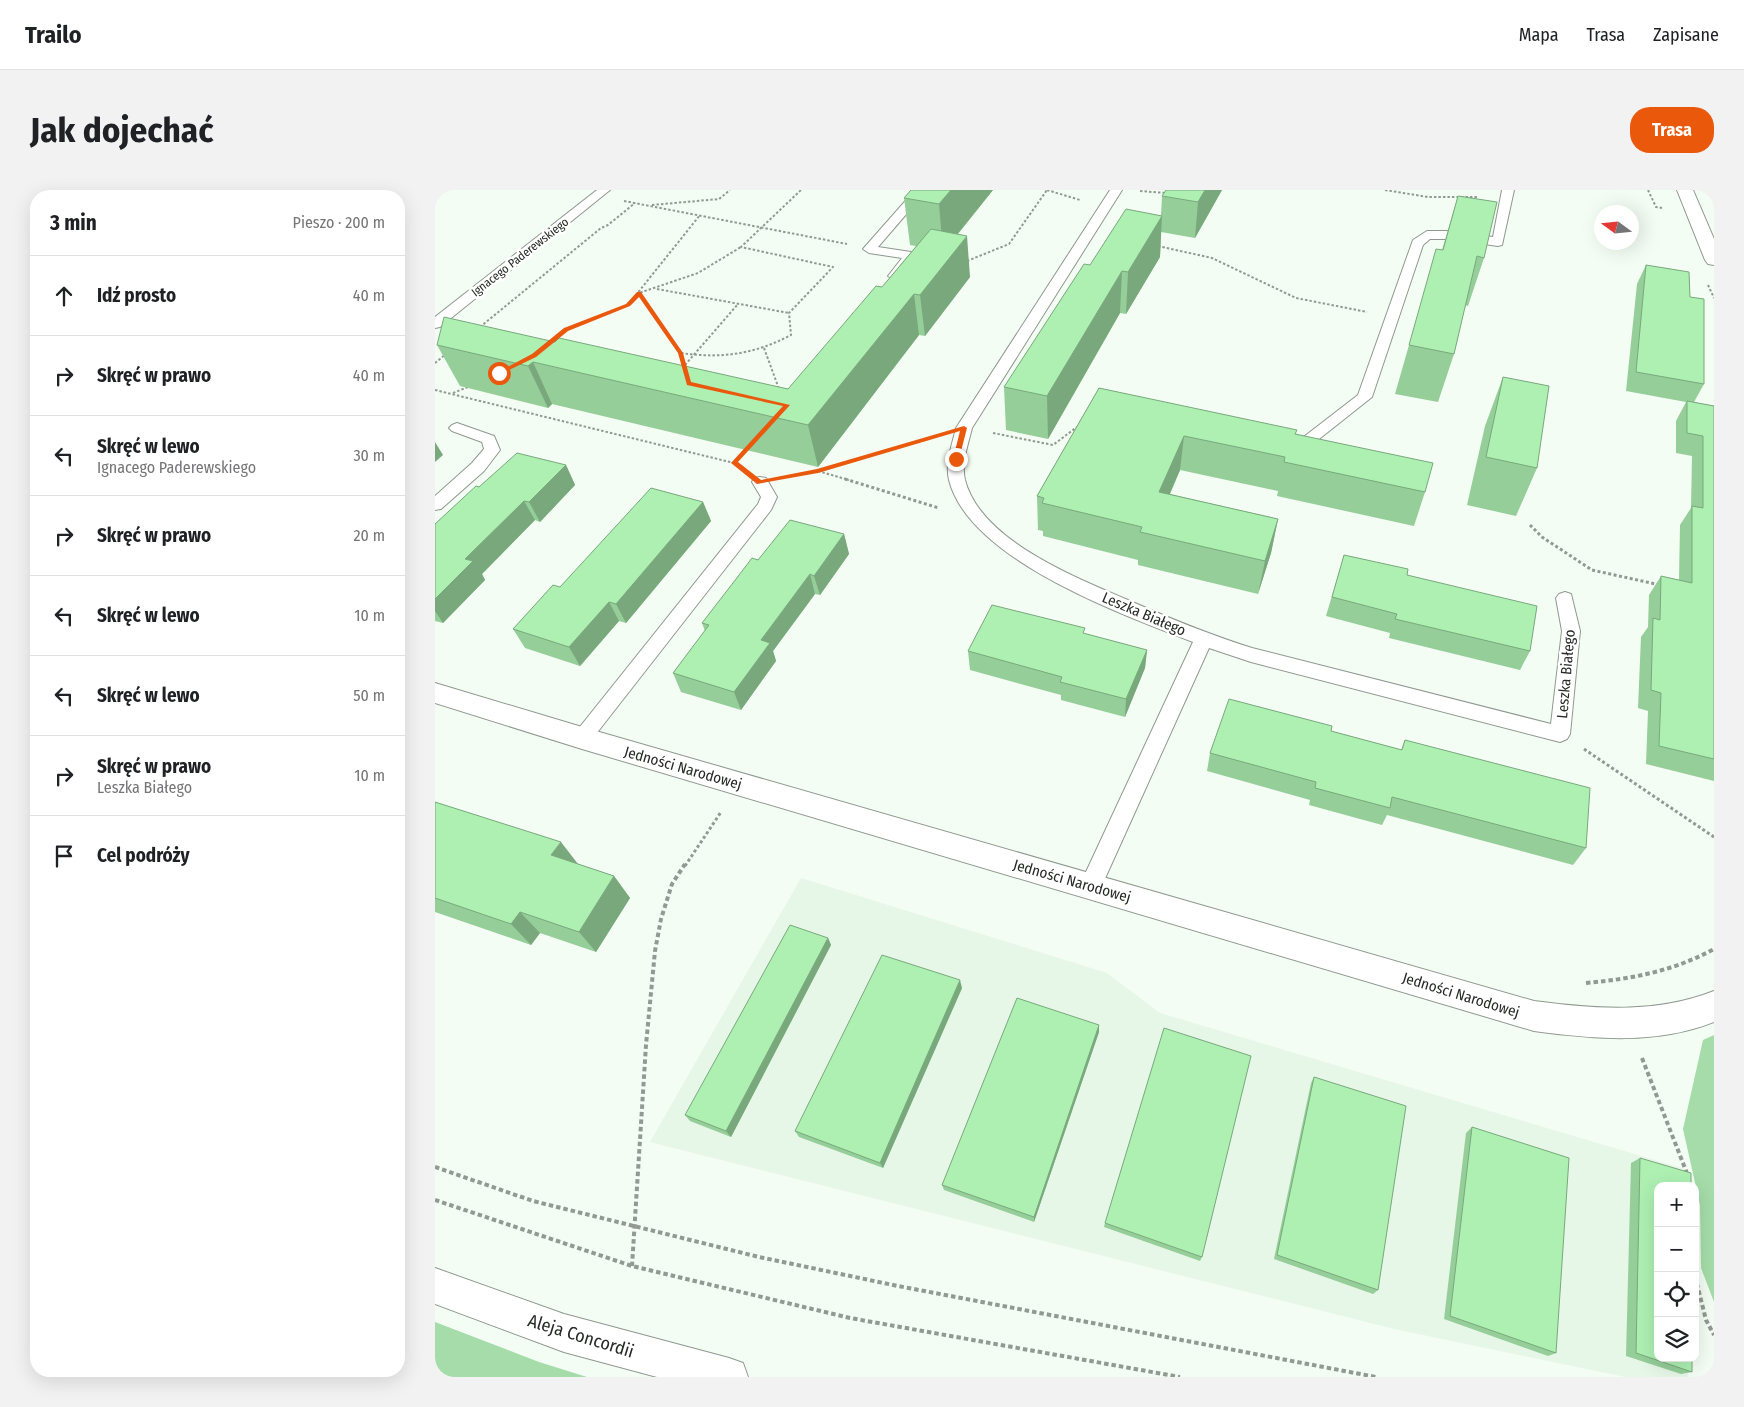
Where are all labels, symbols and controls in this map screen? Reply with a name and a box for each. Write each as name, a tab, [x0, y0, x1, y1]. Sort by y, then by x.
text: Trailo	[25, 21, 82, 49]
text: Mapa	[1519, 24, 1558, 46]
text: Trasa	[1586, 24, 1625, 46]
text: Zapisane	[1653, 24, 1719, 46]
button: Trasa	[1630, 107, 1714, 153]
text: Jak dojechać	[30, 109, 213, 151]
north arrow	[1594, 205, 1639, 250]
text: 3 min	[50, 210, 97, 236]
text: Pieszo · 200 m	[293, 213, 385, 232]
street label: Ignacego Paderewskiego	[469, 215, 571, 299]
icon: ahead	[50, 282, 78, 310]
text: Idź prosto	[97, 284, 176, 307]
text: 40 m	[353, 286, 385, 305]
icon: right	[50, 362, 78, 390]
route start	[488, 362, 511, 385]
text: Skręć w prawo	[97, 364, 211, 387]
text: 40 m	[353, 366, 385, 385]
text: Skręć w lewo	[97, 435, 200, 458]
icon: left	[50, 442, 78, 470]
text: 30 m	[353, 446, 385, 465]
route end	[945, 448, 968, 471]
text: Ignacego Paderewskiego	[97, 458, 256, 477]
icon: right	[50, 522, 78, 550]
text: Skręć w prawo	[97, 524, 211, 547]
text: 20 m	[354, 526, 385, 545]
street label: Leszka Białego	[1099, 588, 1189, 640]
icon: left	[50, 602, 78, 630]
text: Skręć w lewo	[97, 604, 200, 627]
text: 10 m	[354, 606, 385, 625]
street label: Leszka Białego	[1553, 629, 1579, 719]
icon: left	[50, 682, 78, 710]
text: Skręć w lewo	[97, 684, 200, 707]
text: 50 m	[353, 686, 385, 705]
street label: Jedności Narodowej	[622, 743, 744, 793]
text: Skręć w prawo	[97, 755, 211, 778]
icon: right	[50, 762, 78, 790]
text: 10 m	[354, 766, 385, 785]
text: Leszka Białego	[97, 778, 192, 797]
icon: arrive	[50, 842, 78, 870]
text: Cel podróży	[97, 844, 190, 867]
street label: Jedności Narodowej	[1011, 856, 1133, 906]
street label: Jedności Narodowej	[1400, 969, 1522, 1021]
map controls	[1654, 1182, 1699, 1362]
button: +	[1654, 1182, 1699, 1227]
button: −	[1654, 1227, 1699, 1272]
button: locate	[1654, 1272, 1699, 1317]
street label: Aleja Concordii	[525, 1309, 637, 1363]
button: layers	[1654, 1317, 1699, 1362]

